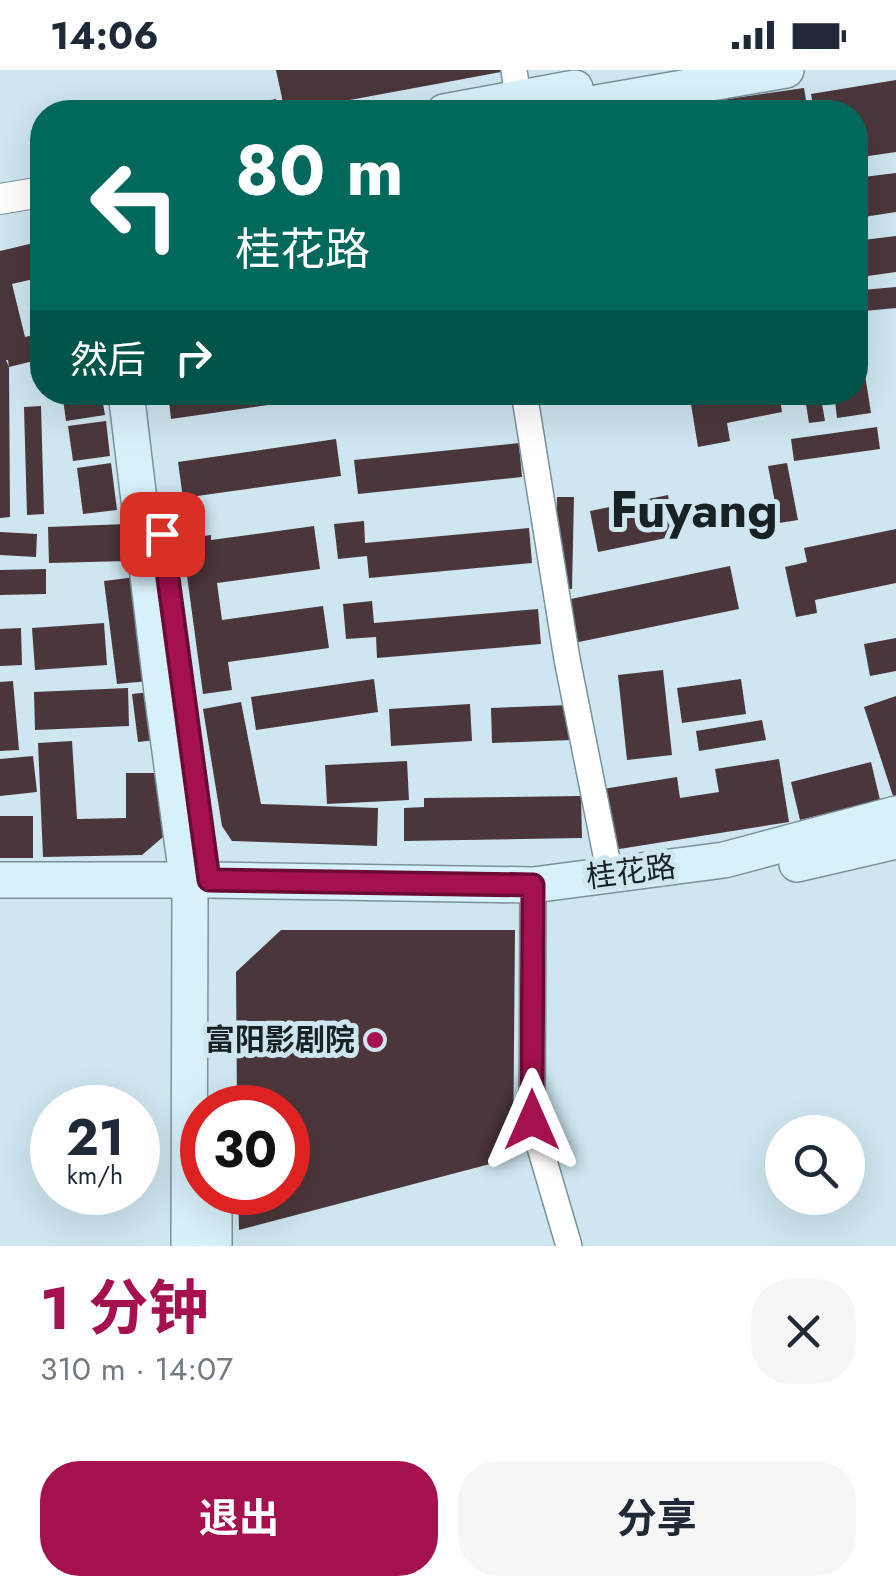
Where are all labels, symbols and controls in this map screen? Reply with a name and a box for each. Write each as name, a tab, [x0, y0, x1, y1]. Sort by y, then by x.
text: 14:06	[50, 8, 159, 63]
text: 80 m	[235, 120, 404, 221]
icon: left	[70, 140, 200, 270]
text: 桂花路	[235, 217, 370, 282]
icon: right	[166, 330, 221, 385]
text: 然后	[70, 332, 146, 387]
district label: Fuyang	[610, 473, 778, 546]
pin	[120, 492, 205, 577]
icon: arrive	[135, 507, 190, 562]
street label: 桂花路	[584, 845, 678, 898]
place label: 富阳影剧院	[205, 1018, 355, 1061]
marker: 富阳影剧院	[364, 1029, 386, 1051]
position arrow	[480, 1068, 584, 1172]
speed limit sign: 30	[180, 1085, 310, 1215]
text: 21	[66, 1101, 124, 1174]
map controls	[765, 1115, 865, 1215]
button: search	[765, 1115, 865, 1215]
text: km/h	[67, 1157, 123, 1193]
text: 1 分钟	[40, 1265, 209, 1352]
button: close	[751, 1279, 856, 1384]
text: 310 m · 14:07	[40, 1346, 233, 1392]
button: 退出	[40, 1461, 438, 1576]
button: 分享	[458, 1461, 856, 1576]

